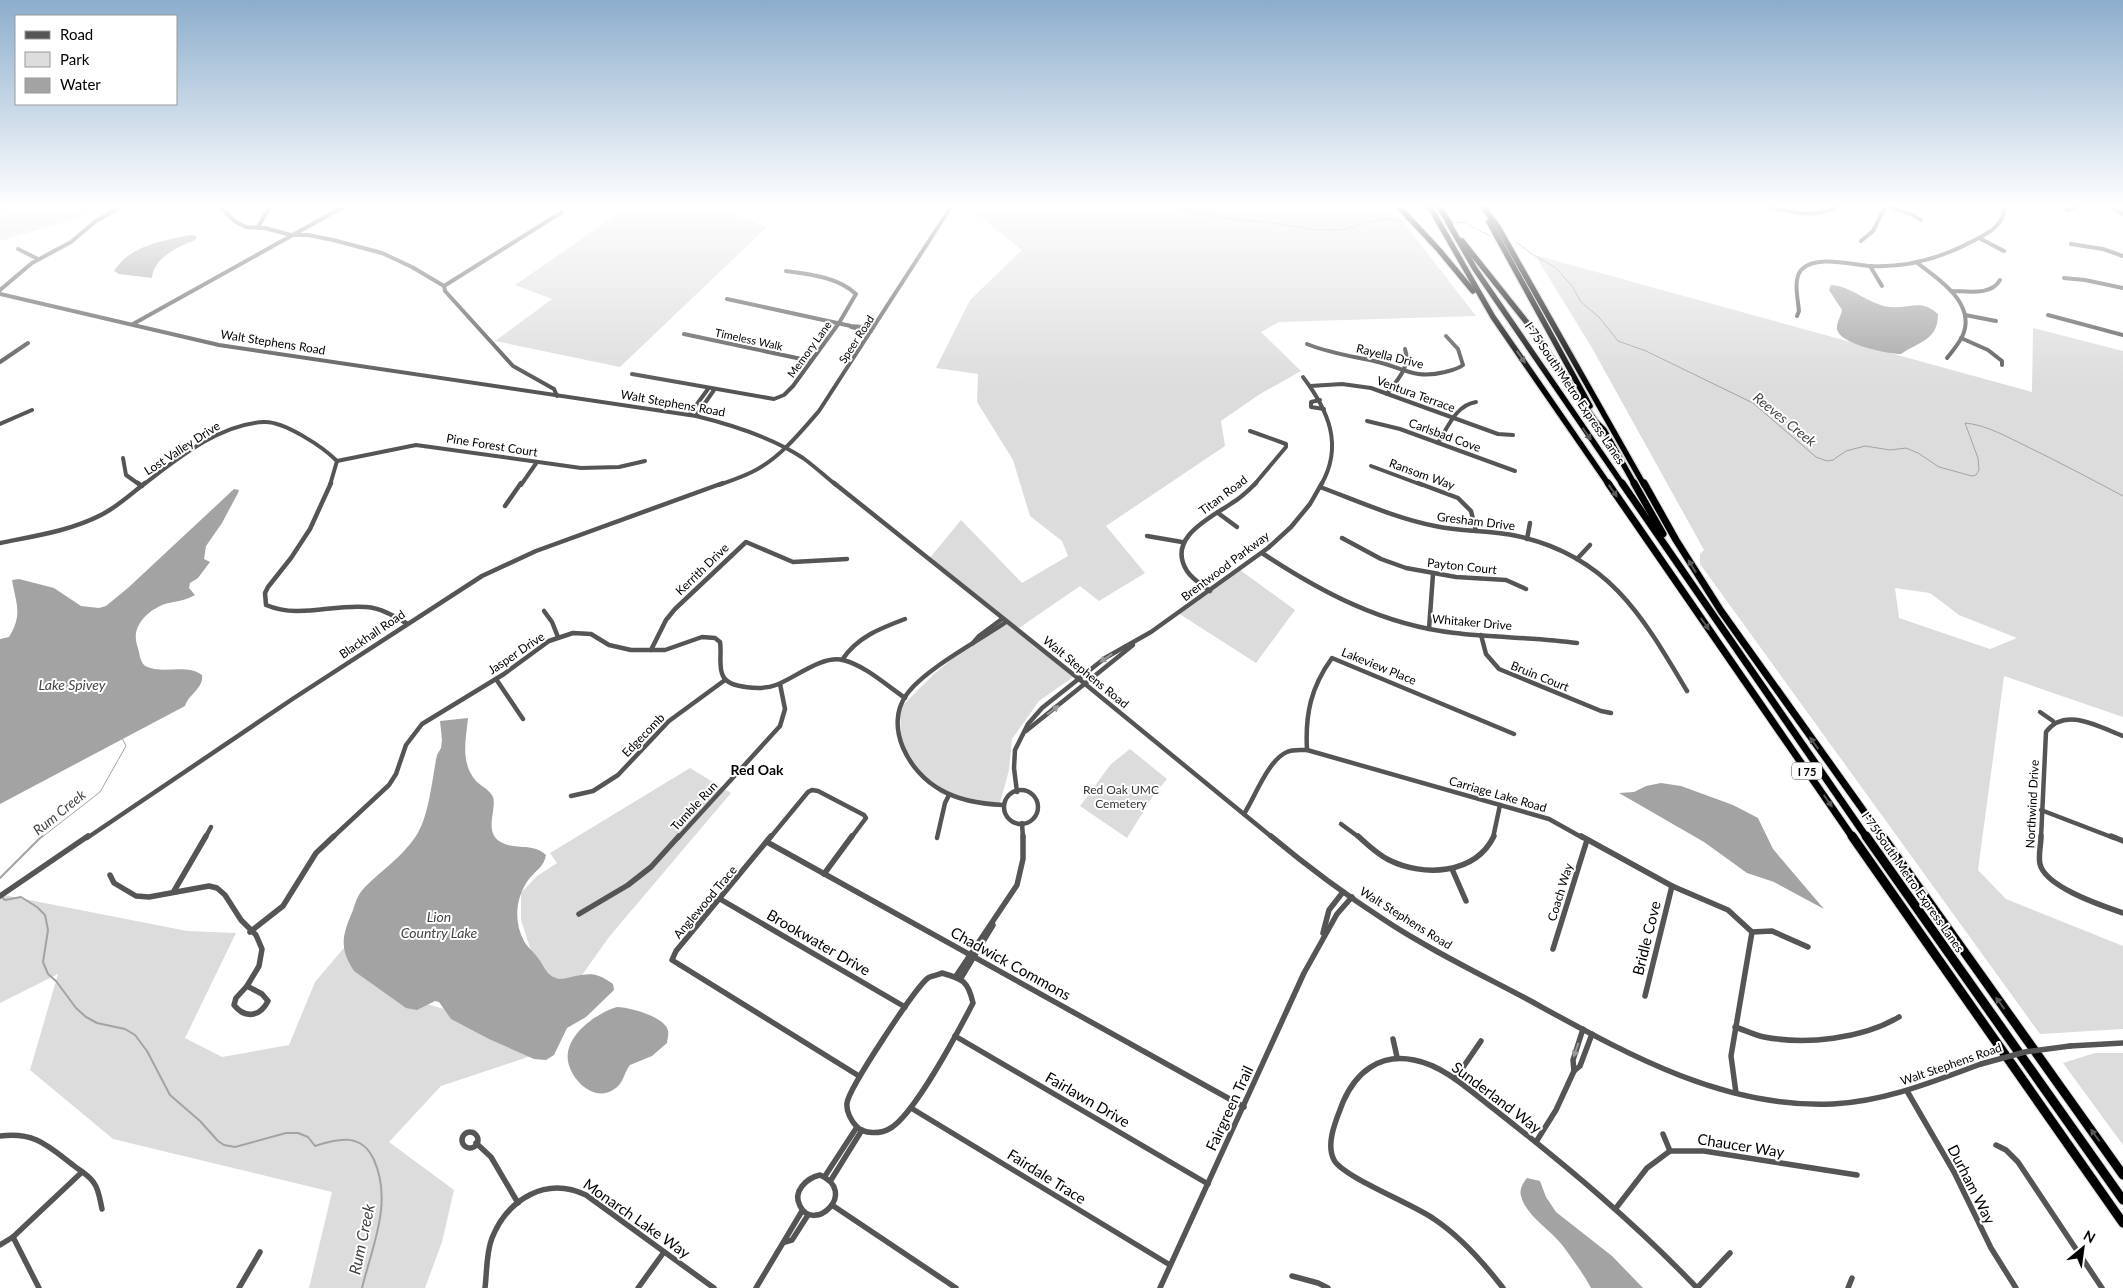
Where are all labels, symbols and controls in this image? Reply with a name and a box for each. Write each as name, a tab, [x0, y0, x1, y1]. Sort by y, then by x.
legend	[15, 15, 178, 105]
text: Road	[60, 25, 93, 43]
text: Park	[60, 50, 90, 68]
text: Water	[60, 75, 101, 93]
street label: Speer Road	[836, 313, 876, 365]
street label: Memory Lane	[784, 318, 834, 380]
street label: I-75 South Metro Express Lanes	[1522, 319, 1628, 467]
street label: Timeless Walk	[714, 325, 784, 353]
street label: Walt Stephens Road	[219, 326, 327, 358]
street label: Rayella Drive	[1355, 340, 1425, 372]
one-way arrow	[1516, 350, 1526, 364]
street label: Ventura Terrace	[1375, 373, 1457, 415]
street label: Walt Stephens Road	[619, 386, 727, 420]
water label: Reeves Creek	[1750, 388, 1820, 450]
street label: Carlsbad Cove	[1407, 415, 1483, 455]
street label: Lost Valley Drive	[141, 418, 223, 478]
one-way arrow	[1582, 427, 1592, 441]
street label: Pine Forest Court	[445, 430, 539, 460]
street label: Ransom Way	[1387, 455, 1458, 493]
street label: Titan Road	[1196, 472, 1250, 518]
one-way arrow	[1608, 484, 1618, 497]
street label: Gresham Drive	[1436, 509, 1516, 533]
street label: Brentwood Parkway	[1178, 527, 1273, 604]
street label: Kerrith Drive	[672, 540, 732, 598]
street label: Payton Court	[1426, 555, 1498, 577]
one-way arrow	[1688, 559, 1697, 572]
street label: Blackhall Road	[336, 606, 408, 662]
street label: Whitaker Drive	[1431, 611, 1513, 633]
one-way arrow	[1700, 618, 1710, 631]
street label: Jasper Drive	[485, 629, 547, 677]
street label: Walt Stephens Road	[1040, 633, 1132, 711]
street label: Lakeview Place	[1339, 644, 1419, 688]
one-way arrow	[1099, 653, 1113, 663]
street label: Bruin Court	[1509, 658, 1572, 695]
water label: Lake Spivey	[38, 676, 106, 693]
one-way arrow	[1046, 704, 1059, 715]
street label: Edgecomb	[619, 710, 668, 760]
one-way arrow	[1808, 737, 1819, 750]
street label: Northwind Drive	[2022, 759, 2042, 849]
district label: Red Oak	[730, 761, 784, 778]
road number: I 75	[1792, 762, 1822, 779]
street label: Carriage Lake Road	[1447, 773, 1549, 815]
street label: Tumble Run	[667, 778, 721, 834]
park label: Red Oak UMC Cemetery	[1083, 782, 1159, 811]
water label: Rum Creek	[29, 785, 89, 838]
one-way arrow	[1823, 794, 1833, 808]
street label: I-75 South Metro Express Lanes	[1859, 809, 1967, 955]
street label: Coach Way	[1544, 860, 1576, 923]
street label: Anglewood Trace	[670, 863, 740, 941]
street label: Walt Stephens Road	[1357, 884, 1455, 952]
street label: Bridle Cove	[1628, 899, 1664, 977]
street label: Brookwater Drive	[764, 905, 874, 979]
water label: Lion Country Lake	[401, 908, 478, 941]
street label: Chadwick Commons	[948, 922, 1074, 1004]
one-way arrow	[1995, 997, 2005, 1010]
street label: Walt Stephens Road	[1898, 1040, 2004, 1088]
one-way arrow	[1572, 1043, 1580, 1058]
street label: Sunderland Way	[1449, 1057, 1546, 1137]
street label: Fairgreen Trail	[1202, 1063, 1256, 1153]
street label: Fairlawn Drive	[1043, 1068, 1134, 1130]
street label: Chaucer Way	[1696, 1129, 1786, 1161]
one-way arrow	[2090, 1129, 2100, 1142]
street label: Durham Way	[1944, 1141, 2000, 1227]
street label: Fairdale Trace	[1004, 1145, 1090, 1207]
street label: Monarch Lake Way	[580, 1174, 694, 1262]
water label: Rum Creek	[344, 1202, 378, 1276]
north arrow	[2058, 1223, 2108, 1273]
text: N	[2081, 1226, 2098, 1246]

